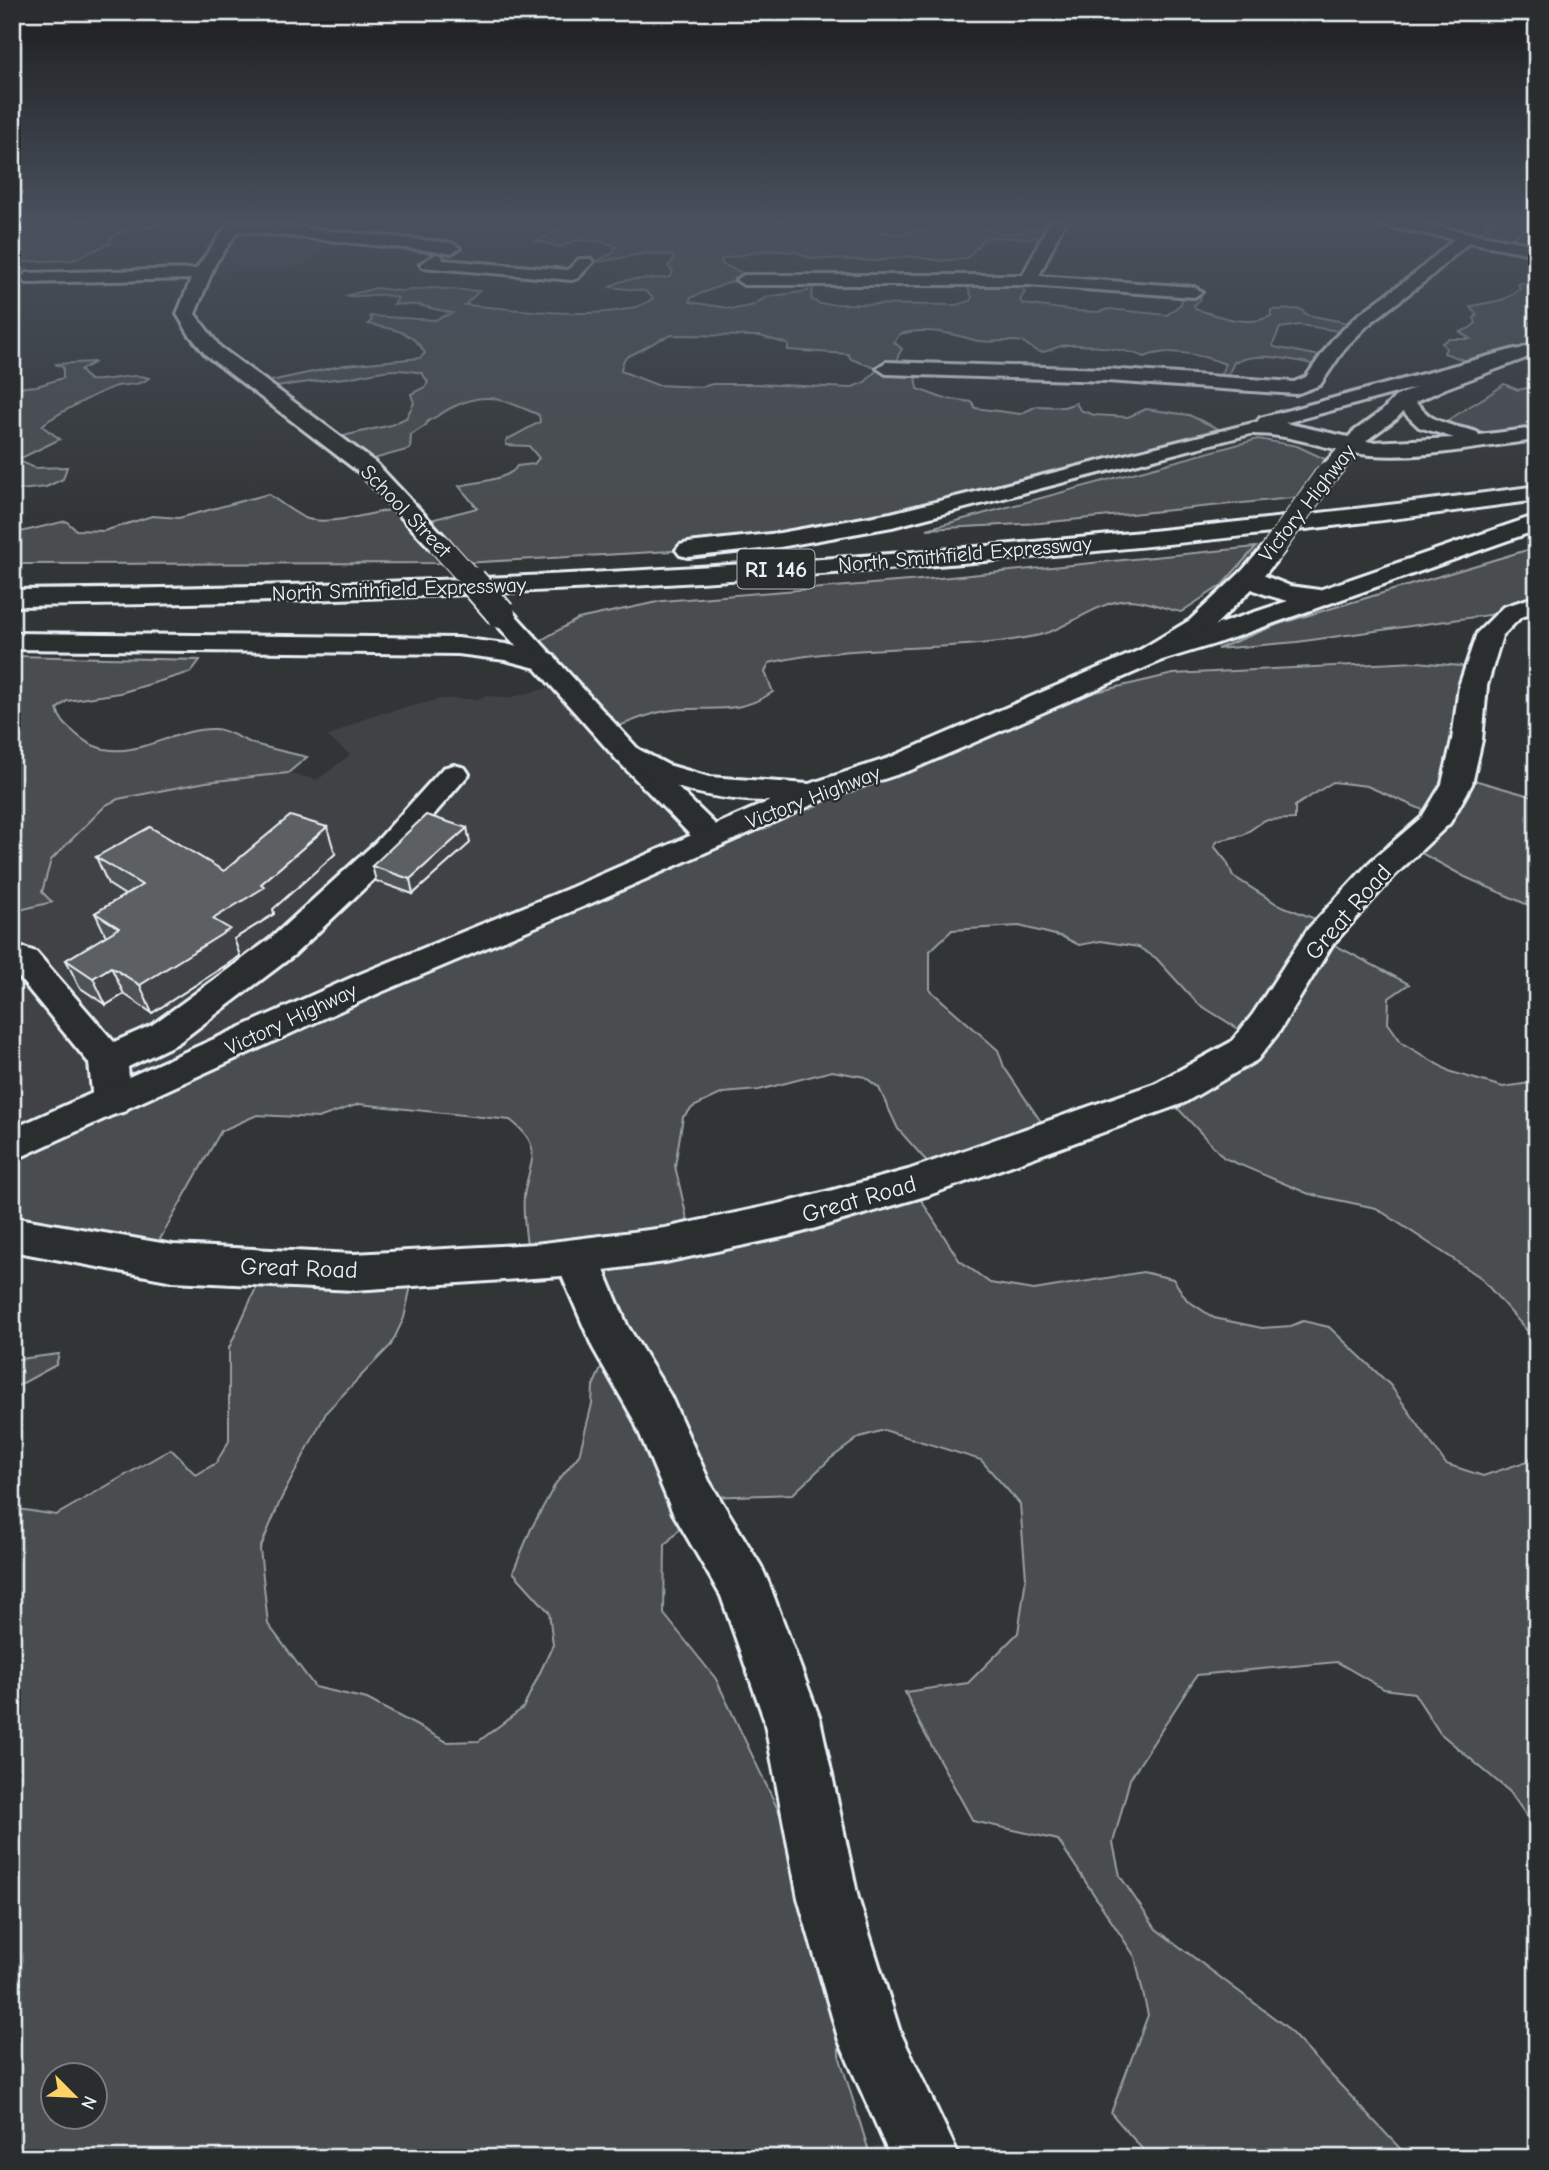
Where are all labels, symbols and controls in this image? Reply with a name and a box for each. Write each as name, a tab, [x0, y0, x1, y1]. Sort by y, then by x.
street label: Victory Highway	[1254, 439, 1361, 566]
street label: School Street	[356, 460, 457, 563]
street label: North Smithfield Expressway	[837, 531, 1093, 577]
road number: RI 146	[738, 550, 814, 589]
street label: North Smithfield Expressway	[271, 573, 527, 605]
street label: Victory Highway	[742, 760, 884, 834]
street label: Great Road	[1299, 859, 1397, 965]
street label: Victory Highway	[222, 978, 361, 1060]
street label: Great Road	[799, 1169, 919, 1229]
street label: Great Road	[240, 1252, 358, 1284]
north arrow	[38, 2062, 108, 2132]
text: N	[76, 2092, 101, 2113]

